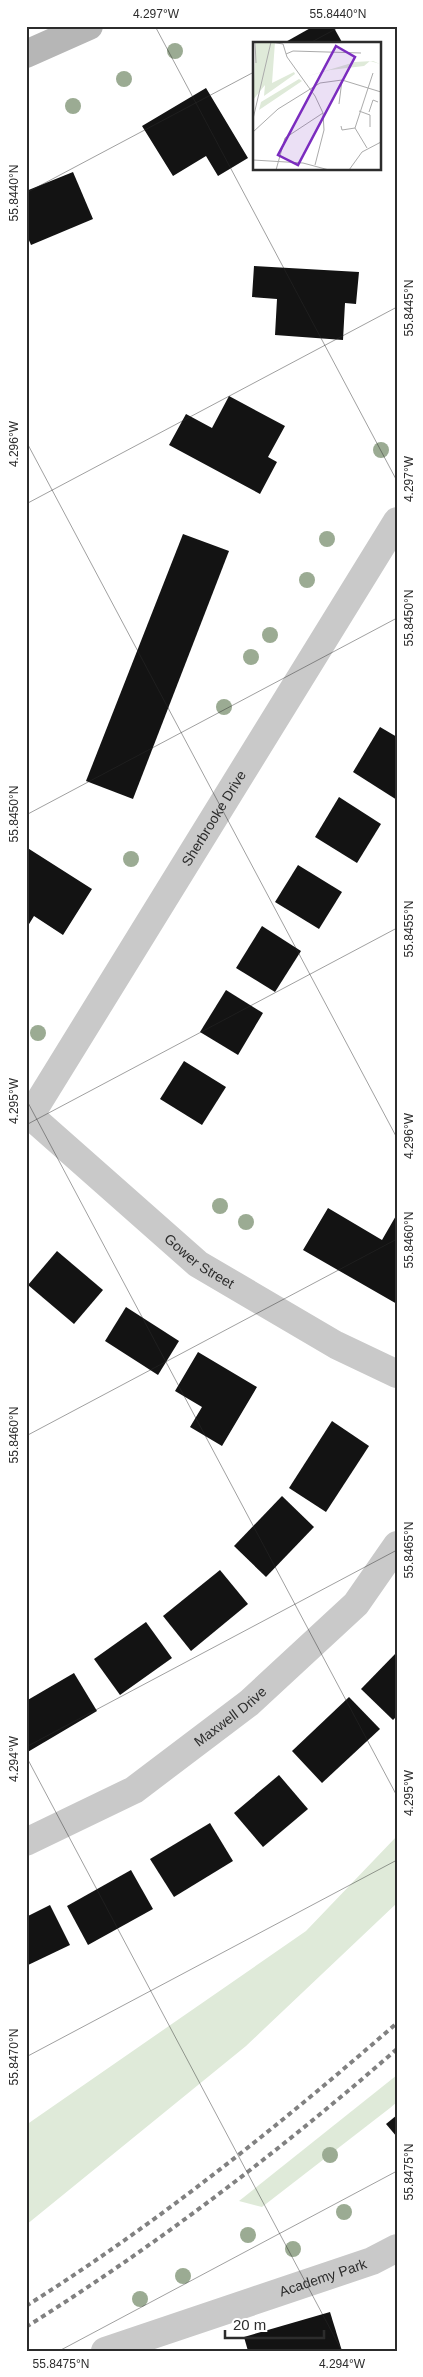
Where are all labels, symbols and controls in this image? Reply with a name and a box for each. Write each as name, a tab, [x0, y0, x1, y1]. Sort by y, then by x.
text: 4.297°W	[133, 7, 180, 21]
text: 55.8440°N	[310, 7, 366, 21]
inset map	[253, 42, 380, 170]
text: 55.8440°N	[7, 165, 21, 221]
text: 55.8445°N	[402, 280, 416, 336]
text: 4.296°W	[7, 420, 21, 467]
text: 4.297°W	[402, 455, 416, 502]
text: 55.8450°N	[402, 590, 416, 646]
street label: Sherbrooke Drive	[178, 767, 249, 869]
text: 55.8450°N	[7, 786, 21, 842]
text: 55.8455°N	[402, 901, 416, 957]
text: 4.295°W	[7, 1077, 21, 1124]
text: 4.296°W	[402, 1112, 416, 1159]
text: 55.8460°N	[402, 1212, 416, 1268]
street label: Gower Street	[161, 1230, 237, 1292]
text: 55.8460°N	[7, 1407, 21, 1463]
text: 55.8465°N	[402, 1522, 416, 1578]
street label: Maxwell Drive	[191, 1683, 270, 1750]
text: 4.294°W	[7, 1735, 21, 1782]
text: 4.295°W	[402, 1769, 416, 1816]
text: 55.8470°N	[7, 2029, 21, 2085]
text: 55.8475°N	[402, 2144, 416, 2200]
street label: Academy Park	[277, 2255, 370, 2300]
scale bar	[225, 2307, 324, 2339]
text: 20 m	[233, 2316, 266, 2333]
text: 55.8475°N	[33, 2357, 89, 2371]
text: 4.294°W	[319, 2357, 366, 2371]

